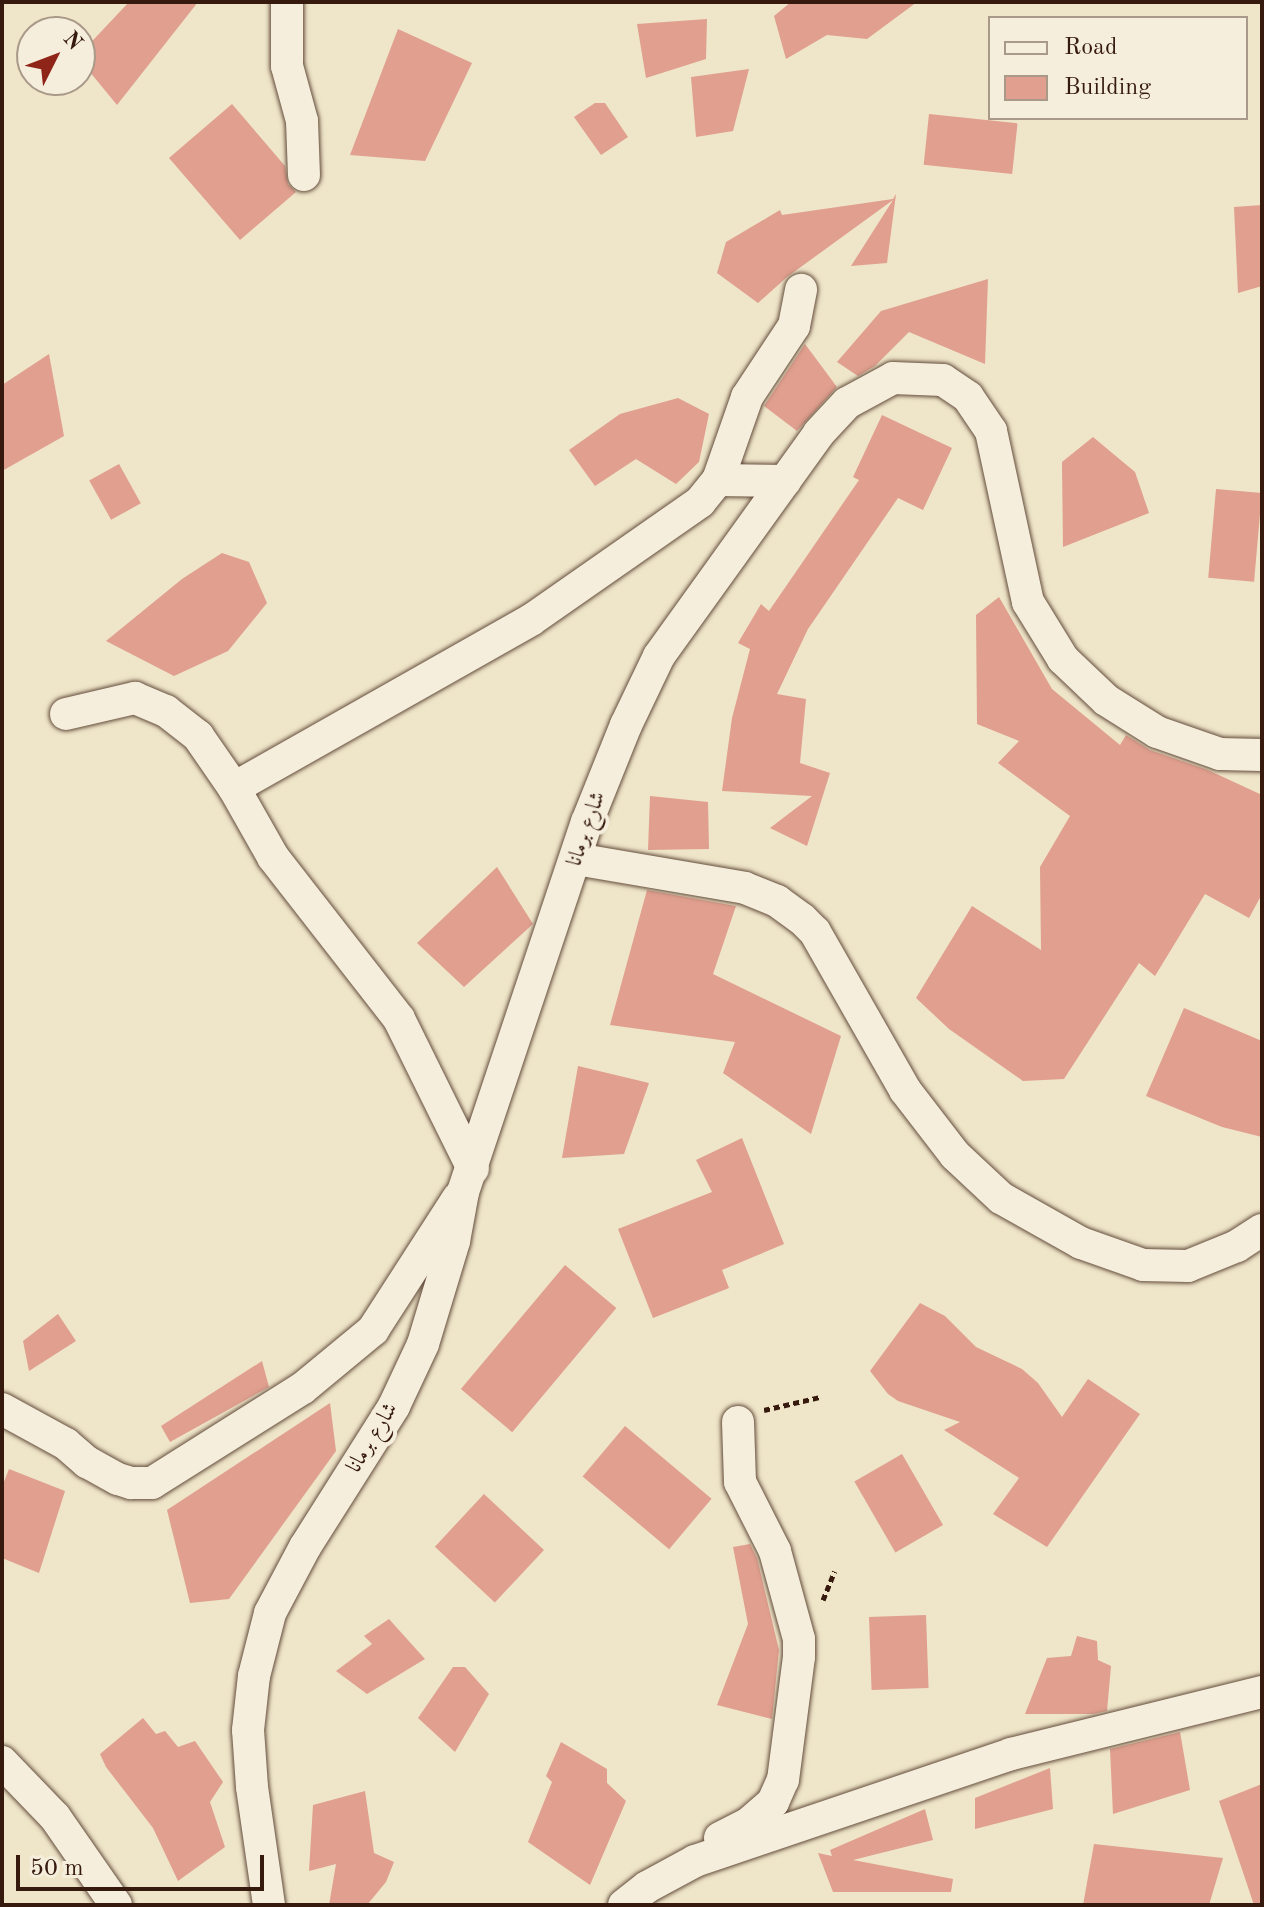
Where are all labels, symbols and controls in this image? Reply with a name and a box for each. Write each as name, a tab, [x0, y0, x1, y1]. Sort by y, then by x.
north arrow	[16, 16, 96, 96]
legend	[988, 16, 1248, 120]
text: N	[59, 28, 86, 55]
text: Road	[1064, 36, 1117, 60]
text: Building	[1064, 76, 1151, 100]
street label: شارع برمانا	[562, 788, 612, 870]
street label: شارع برمانا	[342, 1398, 404, 1478]
scale bar	[20, 1839, 268, 1889]
text: 50 m	[30, 1857, 84, 1881]

